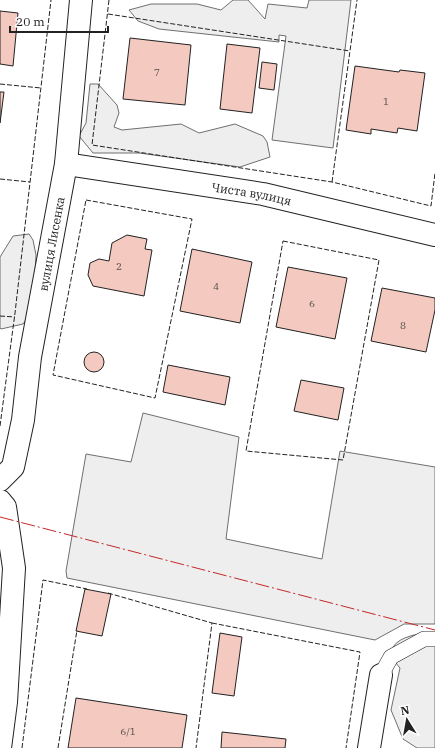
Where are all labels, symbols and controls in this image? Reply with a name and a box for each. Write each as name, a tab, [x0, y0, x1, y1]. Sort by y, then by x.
scale bar	[10, 8, 108, 34]
text: 20 m	[16, 14, 45, 29]
house number: 7	[154, 66, 160, 79]
house number: 1	[383, 95, 389, 108]
street label: Чиста вулиця	[211, 179, 293, 208]
street label: вулиця Лисенка	[35, 195, 67, 292]
house number: 2	[116, 260, 122, 273]
house number: 4	[213, 280, 219, 293]
house number: 6	[309, 297, 315, 310]
house number: 8	[400, 319, 406, 332]
north arrow	[387, 700, 427, 740]
text: N	[399, 702, 411, 718]
house number: 6/1	[120, 725, 136, 738]

